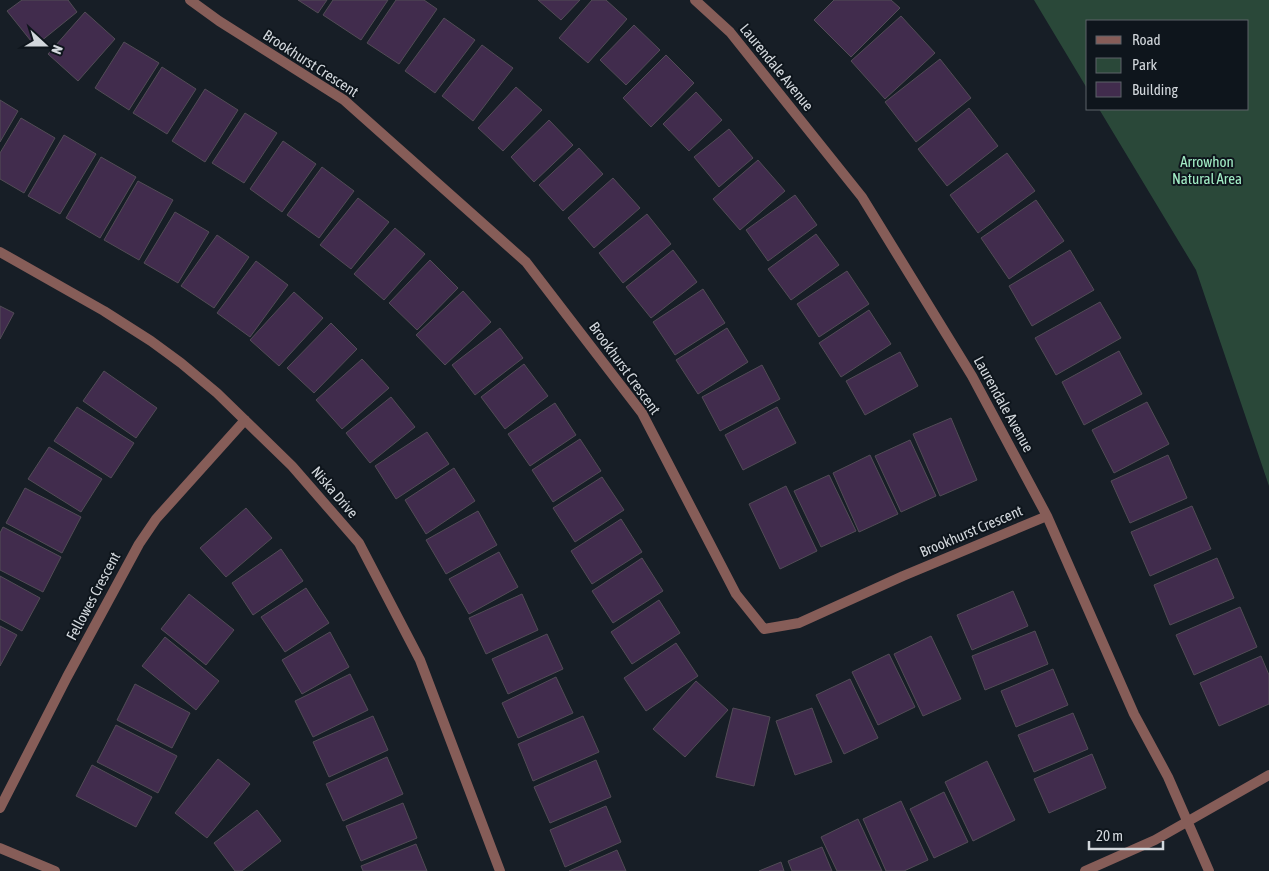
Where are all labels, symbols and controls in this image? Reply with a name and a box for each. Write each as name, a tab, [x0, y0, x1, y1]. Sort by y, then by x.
north arrow	[20, 20, 70, 70]
street label: Laurendale Avenue	[737, 20, 817, 114]
legend	[1086, 20, 1249, 110]
street label: Brookhurst Crescent	[260, 26, 362, 100]
text: Road	[1132, 31, 1161, 48]
text: N	[48, 43, 66, 56]
text: Park	[1132, 56, 1157, 73]
text: Building	[1132, 81, 1178, 98]
park label: Arrowhon Natural Area	[1172, 153, 1242, 187]
street label: Brookhurst Crescent	[586, 318, 664, 418]
street label: Laurendale Avenue	[971, 353, 1037, 455]
street label: Niska Drive	[308, 463, 362, 521]
street label: Brookhurst Crescent	[917, 502, 1025, 560]
street label: Fellowes Crescent	[63, 549, 123, 643]
scale bar	[1089, 818, 1163, 850]
text: 20 m	[1096, 827, 1123, 844]

